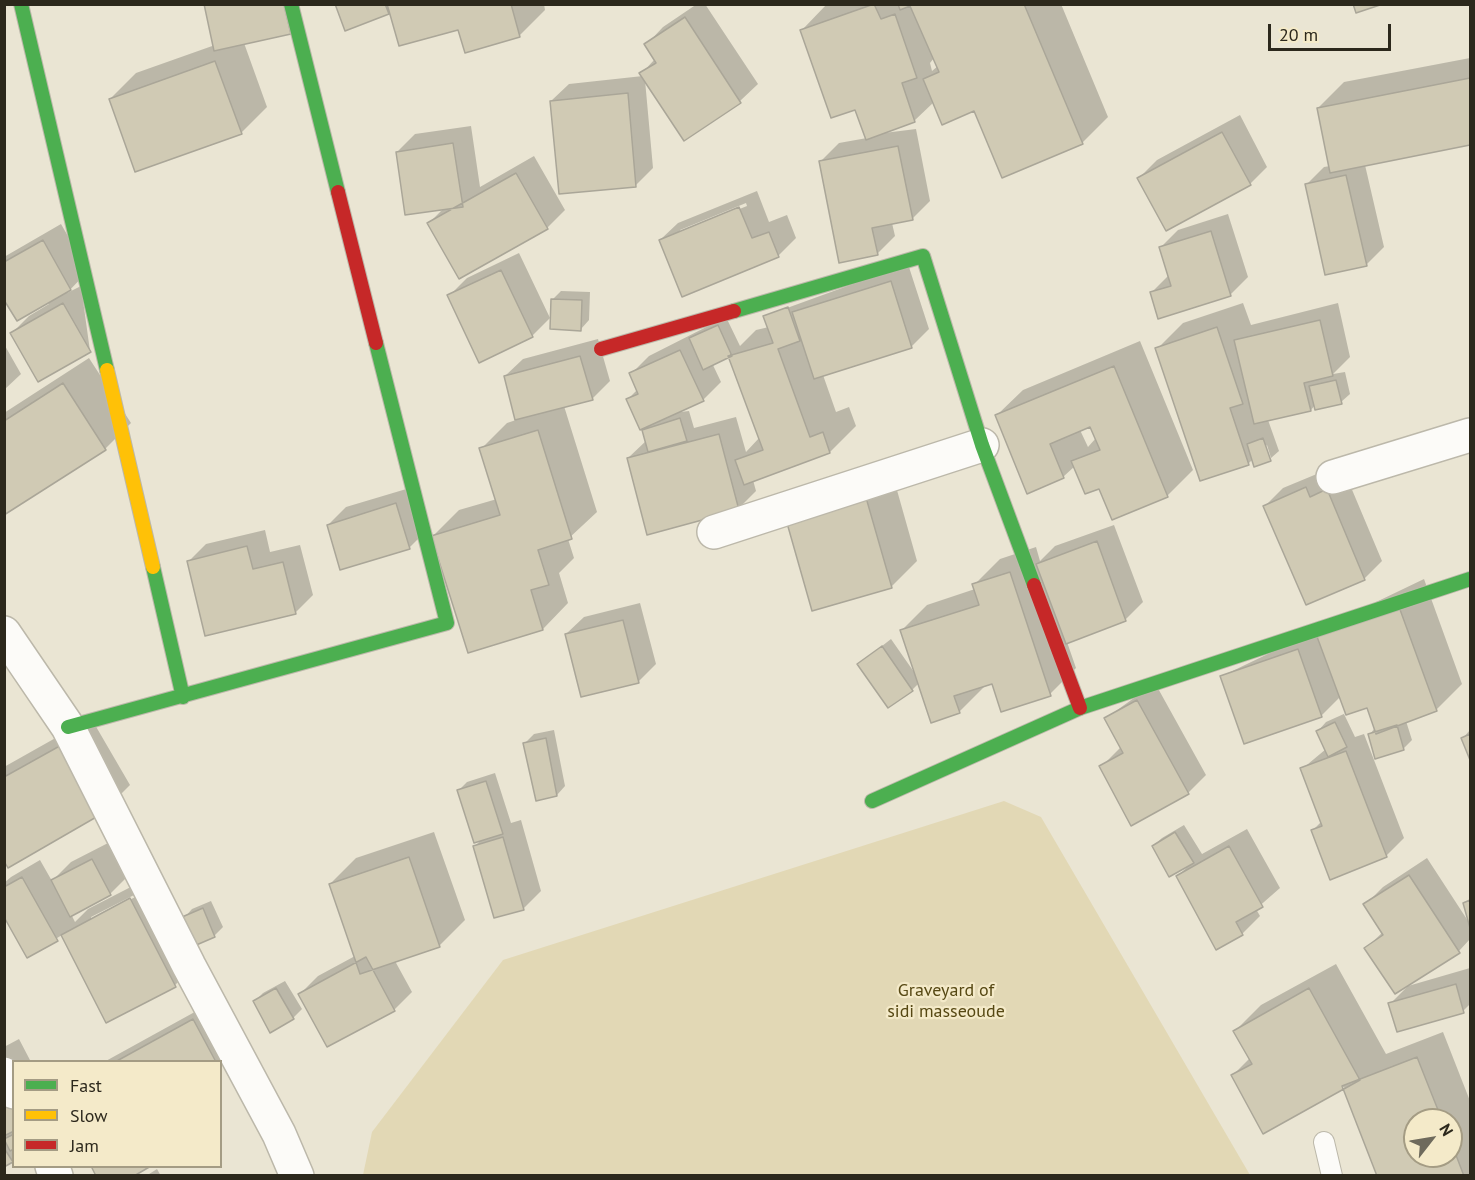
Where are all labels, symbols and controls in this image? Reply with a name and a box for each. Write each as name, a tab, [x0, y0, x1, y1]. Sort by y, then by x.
scale bar	[1271, 12, 1394, 50]
text: 20 m	[1279, 23, 1318, 46]
park label: Graveyard of sidi masseoude	[887, 980, 1005, 1022]
legend	[12, 1060, 222, 1168]
text: Fast	[70, 1074, 102, 1097]
text: Slow	[70, 1104, 108, 1127]
north arrow	[1403, 1108, 1463, 1168]
text: N	[1435, 1120, 1458, 1139]
text: Jam	[70, 1134, 99, 1157]

